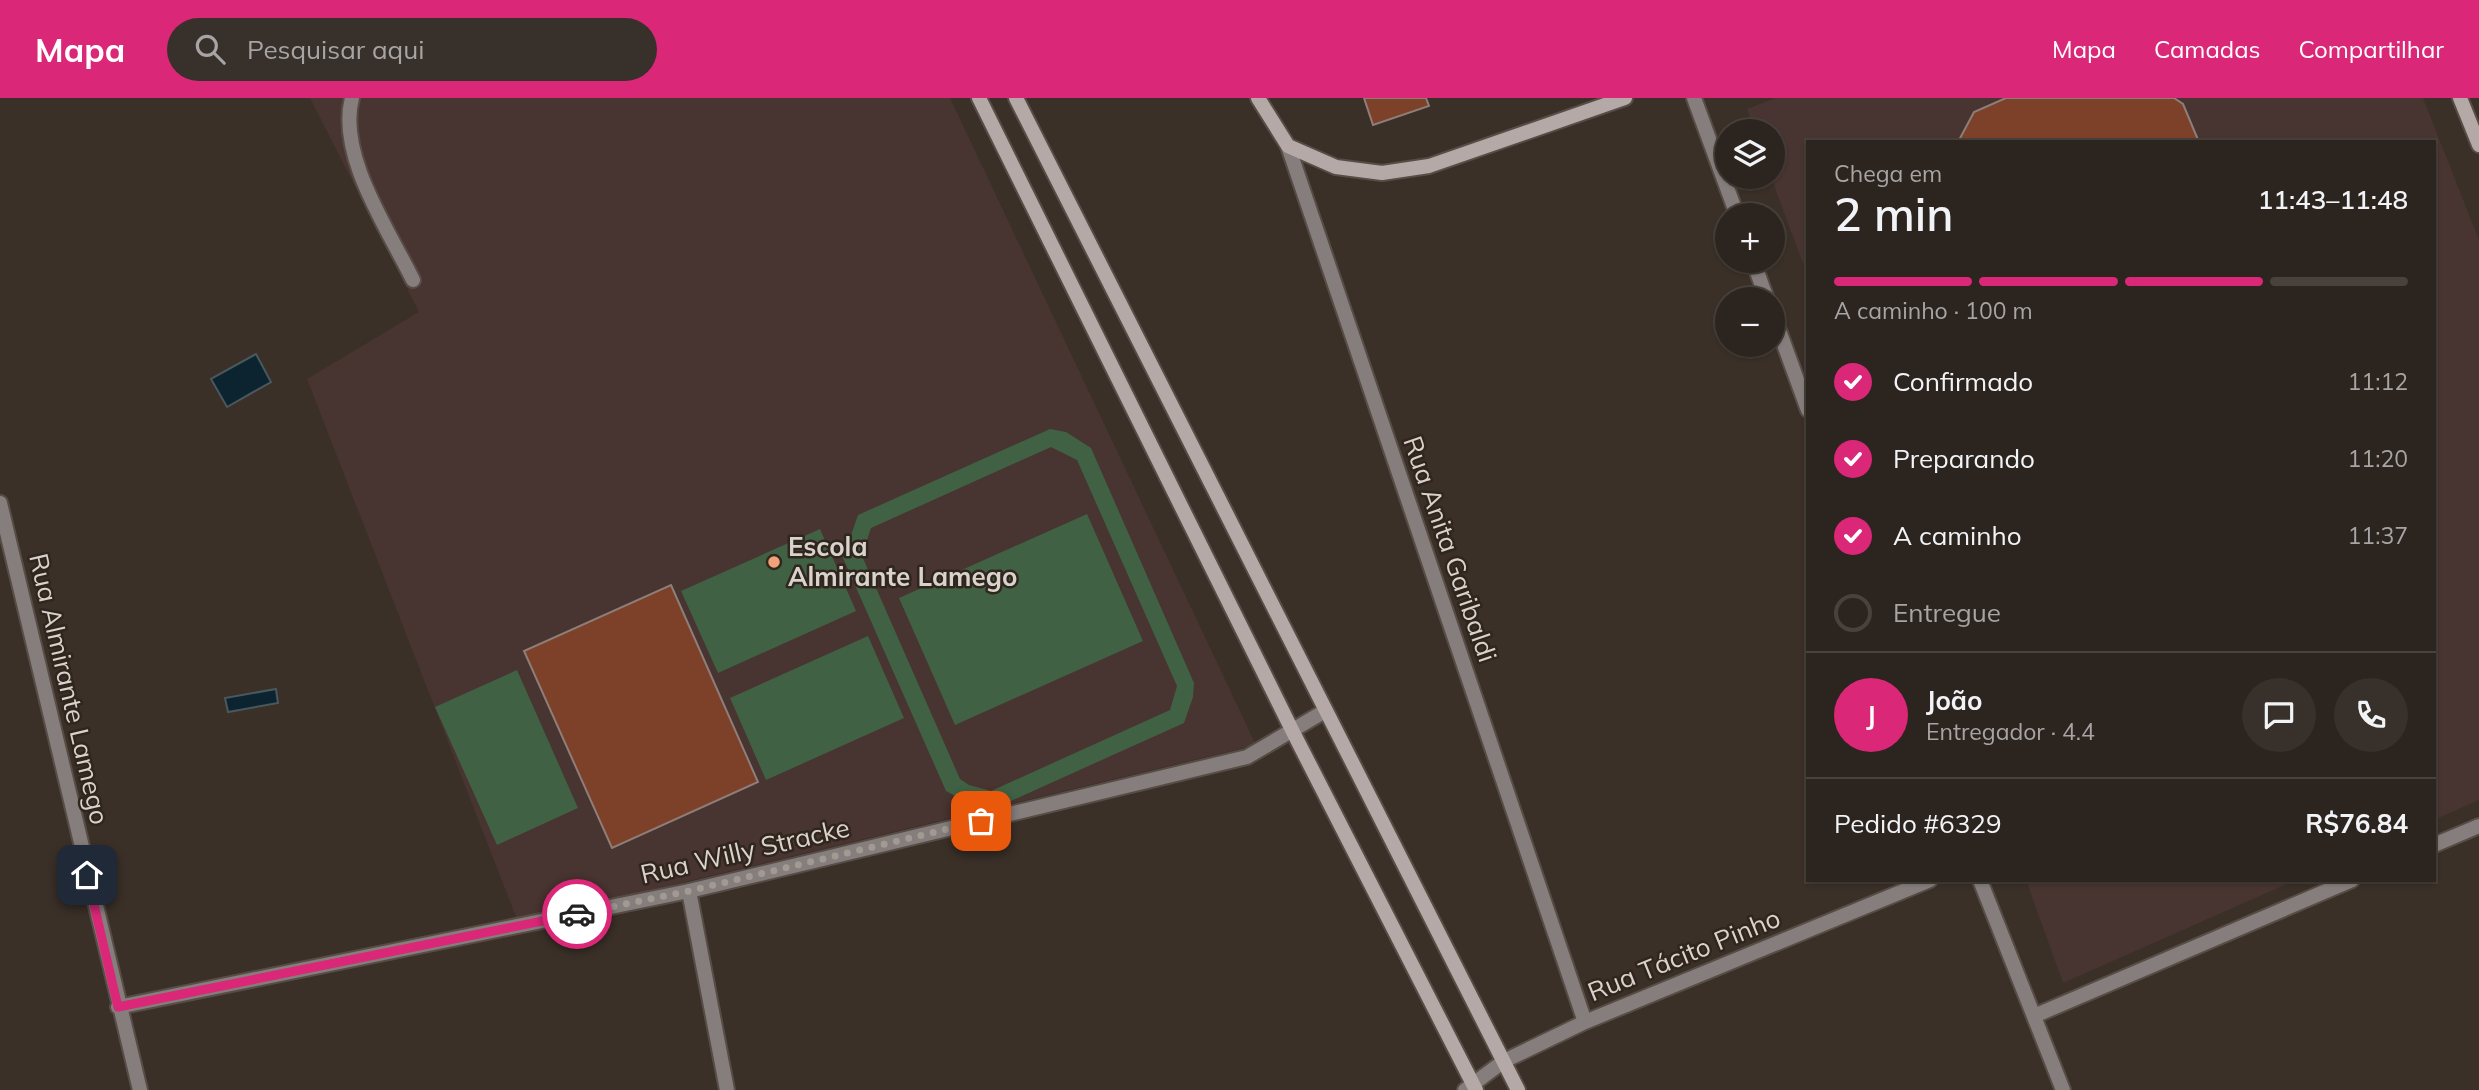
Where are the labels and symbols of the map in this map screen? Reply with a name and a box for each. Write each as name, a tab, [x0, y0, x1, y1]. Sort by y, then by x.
street label: Rua Anita Garibaldi	[1396, 432, 1505, 666]
place label: Escola Almirante Lamego	[788, 530, 1017, 593]
street label: Rua Almirante Lamego	[22, 550, 117, 828]
marker: Escola Almirante Lamego	[766, 554, 782, 570]
pin	[951, 791, 1011, 851]
street label: Rua Willy Stracke	[637, 810, 853, 891]
pin	[57, 845, 117, 905]
courier	[542, 879, 612, 949]
street label: Rua Tácito Pinho	[1583, 901, 1785, 1008]

